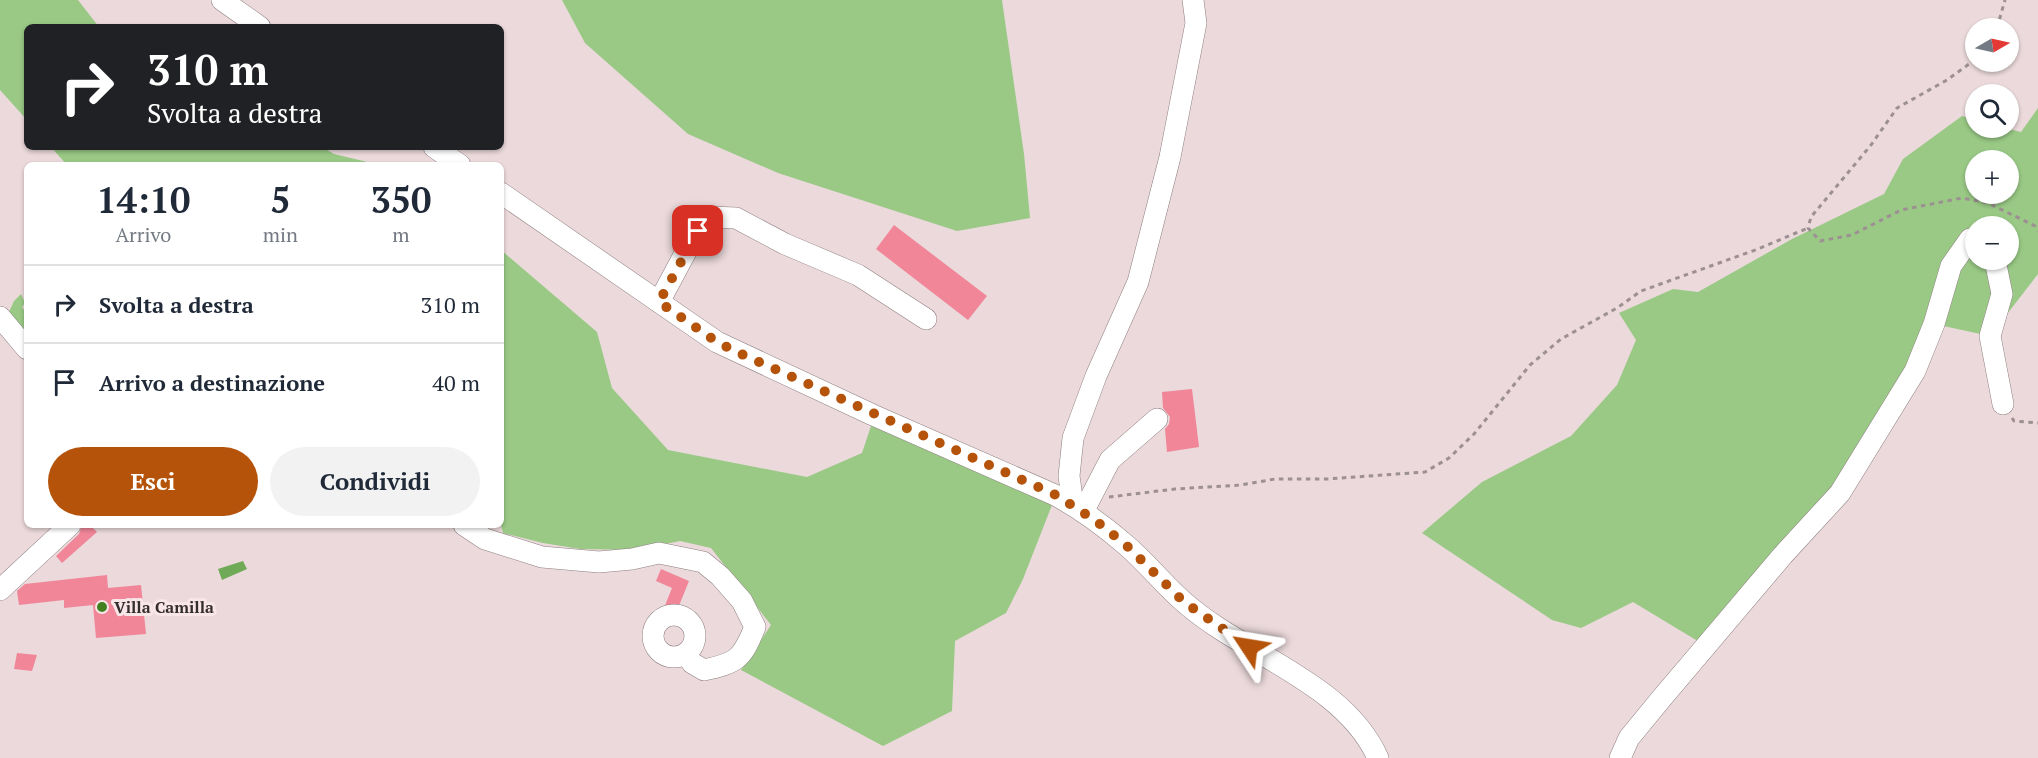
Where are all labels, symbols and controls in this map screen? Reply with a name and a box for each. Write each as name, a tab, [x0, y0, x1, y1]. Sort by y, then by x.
north arrow	[1965, 18, 2019, 72]
map controls	[1965, 18, 2019, 270]
text: 310 m	[147, 41, 268, 97]
icon: right	[48, 48, 126, 126]
button: search	[1965, 84, 2019, 138]
text: Svolta a destra	[147, 95, 322, 131]
button: +	[1965, 150, 2019, 204]
text: 14:10	[97, 176, 190, 223]
text: 5	[270, 176, 291, 223]
text: 350	[370, 176, 431, 223]
pin	[672, 205, 723, 256]
icon: arrive	[681, 214, 714, 247]
button: −	[1965, 216, 2019, 270]
text: Arrivo	[115, 221, 171, 248]
text: min	[263, 221, 298, 248]
text: m	[392, 221, 410, 248]
icon: right	[48, 288, 81, 321]
text: Svolta a destra	[99, 290, 254, 319]
text: 310 m	[420, 290, 480, 319]
icon: arrive	[48, 366, 81, 399]
text: Arrivo a destinazione	[99, 368, 325, 397]
text: 40 m	[432, 368, 480, 397]
button: Esci	[48, 447, 258, 516]
button: Condividi	[270, 447, 480, 516]
place label: Villa Camilla	[114, 596, 214, 618]
marker: Villa Camilla	[95, 600, 109, 614]
position arrow	[1217, 615, 1281, 679]

